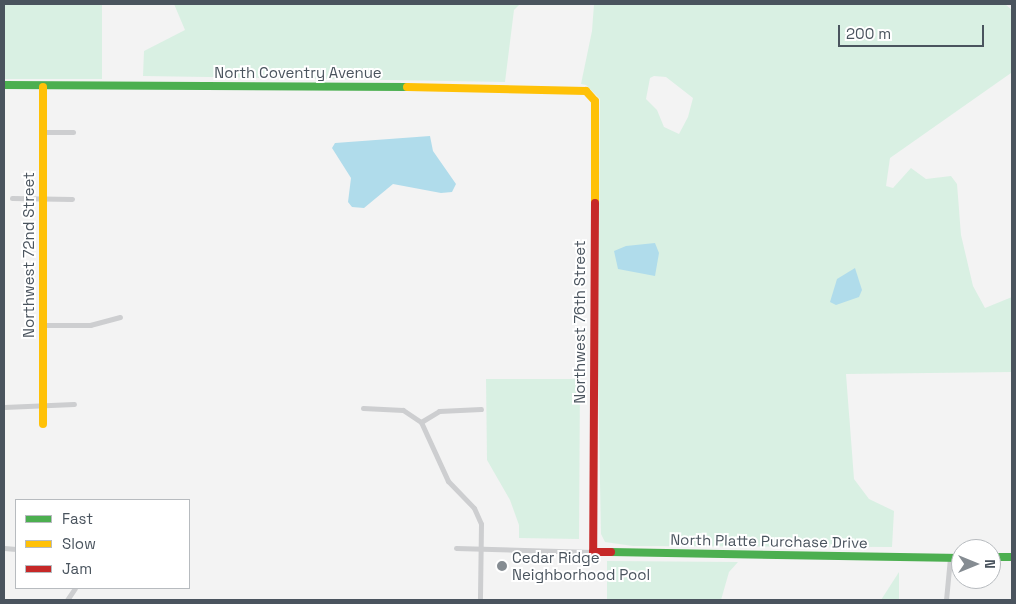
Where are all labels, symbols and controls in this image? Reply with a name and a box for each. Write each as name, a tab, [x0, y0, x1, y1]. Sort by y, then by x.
scale bar	[841, 15, 987, 47]
text: 200 m	[846, 24, 891, 43]
street label: North Coventry Avenue	[214, 64, 382, 82]
street label: Northwest 72nd Street	[20, 172, 38, 338]
street label: Northwest 76th Street	[571, 240, 589, 404]
legend	[15, 499, 190, 589]
text: Fast	[62, 509, 93, 528]
street label: North Platte Purchase Drive	[670, 530, 868, 552]
text: Slow	[62, 534, 96, 553]
north arrow	[951, 539, 1001, 589]
place label: Cedar Ridge Neighborhood Pool	[512, 548, 650, 583]
text: Jam	[62, 559, 92, 578]
text: N	[981, 559, 999, 569]
marker: Cedar Ridge Neighborhood Pool	[496, 560, 508, 572]

